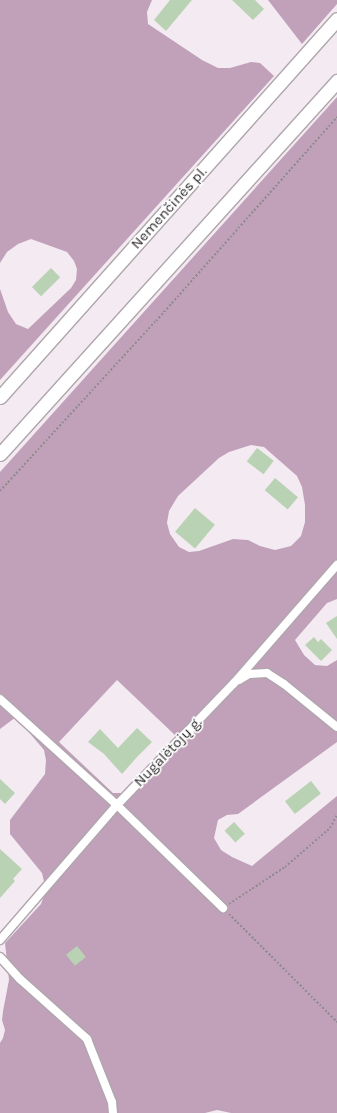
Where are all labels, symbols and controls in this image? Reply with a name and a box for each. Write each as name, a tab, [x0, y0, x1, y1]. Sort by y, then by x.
street label: Nemenčinės pl.	[127, 163, 211, 253]
street label: Nugalėtojų g.	[130, 713, 206, 791]

